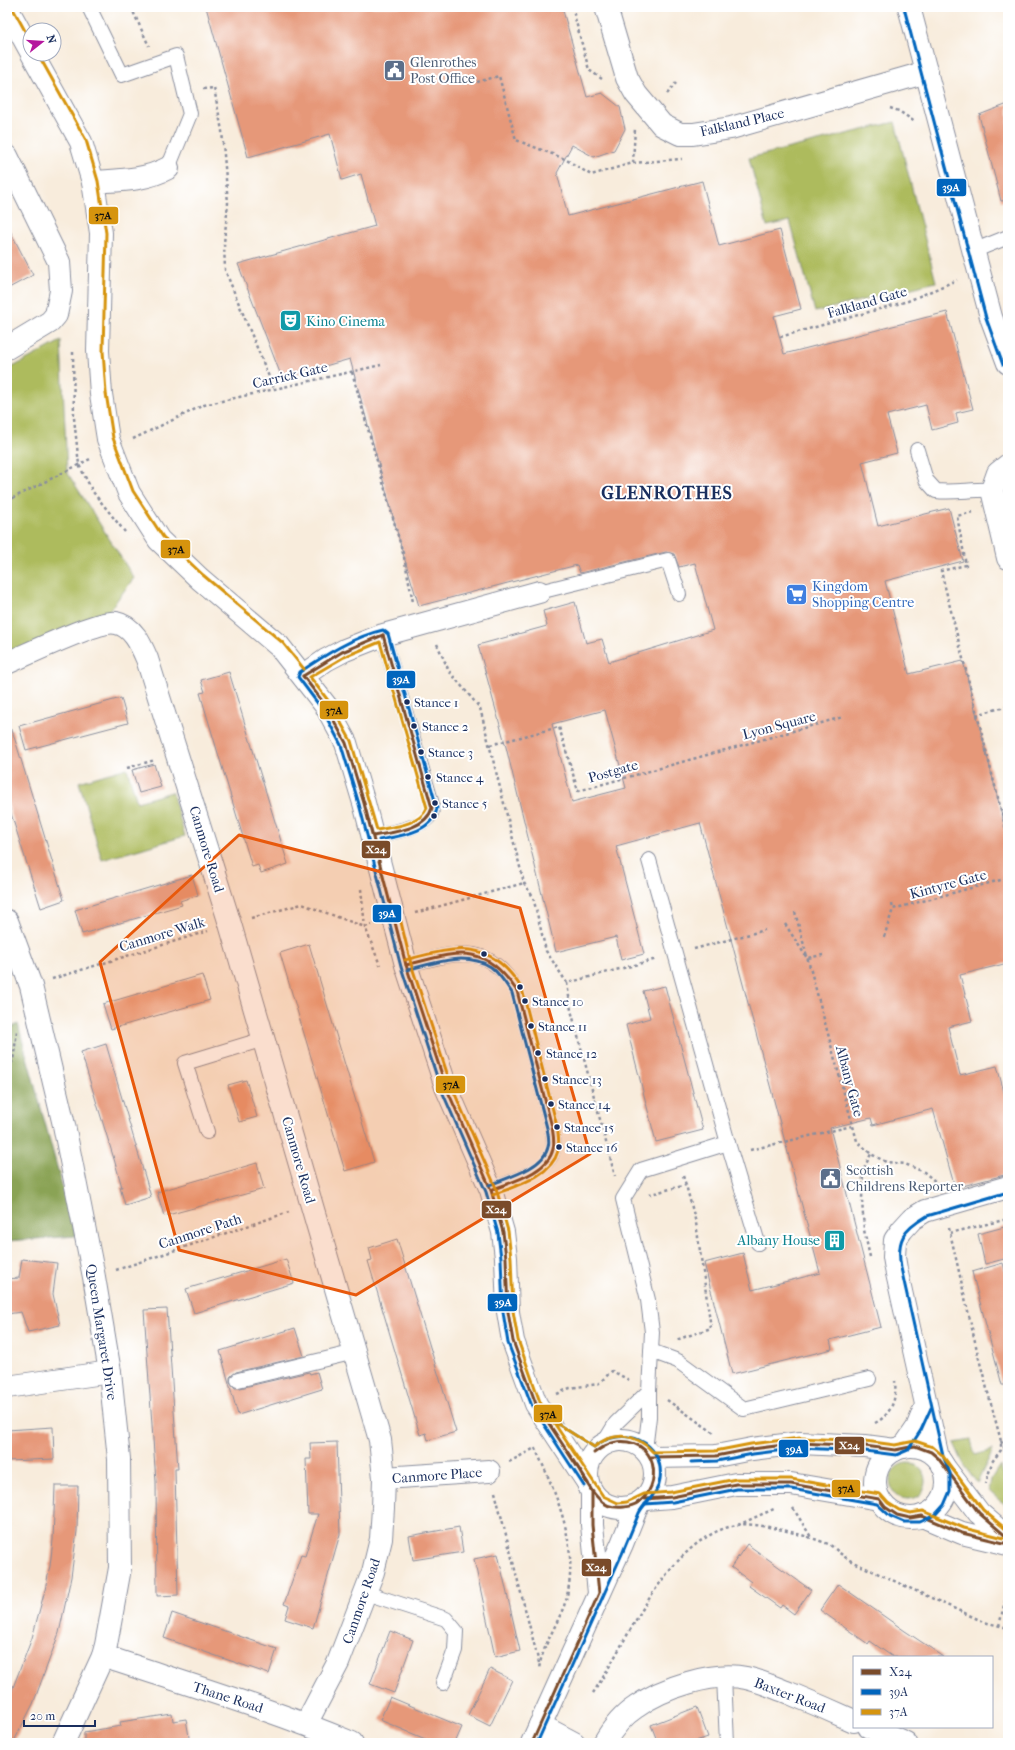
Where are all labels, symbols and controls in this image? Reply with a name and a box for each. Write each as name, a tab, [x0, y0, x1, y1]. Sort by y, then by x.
north arrow	[22, 22, 62, 62]
text: N	[44, 33, 59, 46]
place label: Glenrothes Post Office	[410, 54, 477, 87]
public building icon: Glenrothes Post Office	[382, 57, 408, 83]
street label: Falkland Place	[698, 105, 786, 140]
line badge: 39A	[936, 178, 967, 197]
text: 39A	[942, 181, 961, 194]
line badge: 37A	[88, 206, 119, 225]
text: 37A	[95, 209, 112, 222]
street label: Falkland Gate	[825, 283, 909, 322]
theatre icon: Kino Cinema	[278, 308, 304, 334]
place label: Kino Cinema	[306, 313, 386, 330]
street label: Carrick Gate	[251, 359, 329, 392]
district label: GLENROTHES	[601, 483, 733, 504]
line badge: 37A	[160, 539, 191, 559]
text: 37A	[168, 543, 185, 556]
place label: Kingdom Shopping Centre	[812, 578, 914, 611]
supermarket icon: Kingdom Shopping Centre	[783, 581, 809, 607]
line badge: 39A	[386, 670, 416, 689]
text: 39A	[392, 673, 411, 686]
place label: Stance 1	[414, 695, 458, 710]
marker: Stance 1	[402, 697, 412, 707]
line badge: 37A	[319, 700, 349, 720]
text: 37A	[326, 704, 343, 717]
street label: Lyon Square	[741, 708, 818, 743]
place label: Stance 2	[422, 719, 469, 734]
marker: Stance 2	[409, 721, 419, 731]
place label: Stance 3	[428, 745, 473, 760]
marker: Stance 3	[416, 747, 426, 757]
street label: Postgate	[586, 756, 640, 787]
place label: Stance 4	[436, 770, 484, 785]
marker: Stance 4	[423, 772, 433, 782]
place label: Stance 5	[442, 796, 488, 811]
marker: Stance 5	[430, 798, 440, 808]
street label: Canmore Road	[185, 804, 228, 895]
unlabelled marker	[429, 811, 439, 821]
line badge: X24	[361, 840, 391, 859]
text: X24	[365, 843, 387, 856]
street label: Kintyre Gate	[908, 866, 988, 903]
line badge: 39A	[372, 904, 402, 923]
text: 39A	[378, 907, 397, 920]
street label: Canmore Walk	[117, 913, 208, 956]
unlabelled marker	[479, 949, 489, 959]
unlabelled marker	[515, 982, 525, 992]
place label: Stance 10	[532, 994, 584, 1009]
marker: Stance 10	[520, 996, 530, 1006]
place label: Stance 11	[538, 1019, 587, 1034]
marker: Stance 11	[526, 1021, 536, 1031]
street label: Albany Gate	[832, 1043, 867, 1119]
place label: Stance 12	[546, 1046, 597, 1061]
marker: Stance 12	[533, 1048, 543, 1058]
place label: Stance 13	[552, 1072, 602, 1087]
marker: Stance 13	[540, 1074, 550, 1084]
line badge: 37A	[435, 1075, 466, 1094]
text: 37A	[443, 1078, 460, 1091]
place label: Stance 14	[558, 1097, 610, 1112]
marker: Stance 14	[546, 1099, 556, 1109]
street label: Canmore Road	[278, 1115, 319, 1206]
place label: Stance 15	[564, 1120, 614, 1135]
marker: Stance 15	[552, 1122, 562, 1132]
place label: Stance 16	[566, 1140, 618, 1155]
marker: Stance 16	[554, 1142, 564, 1152]
place label: Scottish Childrens Reporter	[846, 1162, 963, 1195]
public building icon: Scottish Childrens Reporter	[818, 1165, 844, 1191]
line badge: X24	[481, 1200, 512, 1219]
text: X24	[485, 1203, 507, 1216]
street label: Canmore Path	[157, 1210, 244, 1253]
building icon: Albany House	[822, 1227, 848, 1253]
place label: Albany House	[736, 1232, 820, 1249]
street label: Queen Margaret Drive	[82, 1263, 121, 1402]
line badge: 39A	[487, 1293, 518, 1312]
text: 39A	[494, 1296, 513, 1309]
line badge: 37A	[533, 1404, 563, 1423]
text: 37A	[540, 1408, 557, 1421]
line badge: X24	[834, 1436, 865, 1455]
line badge: 39A	[778, 1439, 809, 1458]
text: X24	[838, 1439, 860, 1452]
text: 39A	[785, 1443, 804, 1456]
street label: Canmore Place	[391, 1464, 483, 1487]
line badge: 37A	[831, 1479, 861, 1498]
text: 37A	[838, 1482, 855, 1495]
street label: Canmore Road	[339, 1556, 384, 1646]
line badge: X24	[581, 1558, 612, 1577]
text: X24	[585, 1561, 607, 1574]
legend	[853, 1656, 993, 1728]
text: X24	[889, 1665, 913, 1679]
street label: Baxter Road	[752, 1674, 828, 1717]
street label: Thane Road	[190, 1678, 266, 1717]
text: 39A	[889, 1685, 908, 1699]
scale bar	[24, 1702, 95, 1728]
text: 37A	[889, 1705, 908, 1719]
text: 20 m	[30, 1709, 55, 1723]

